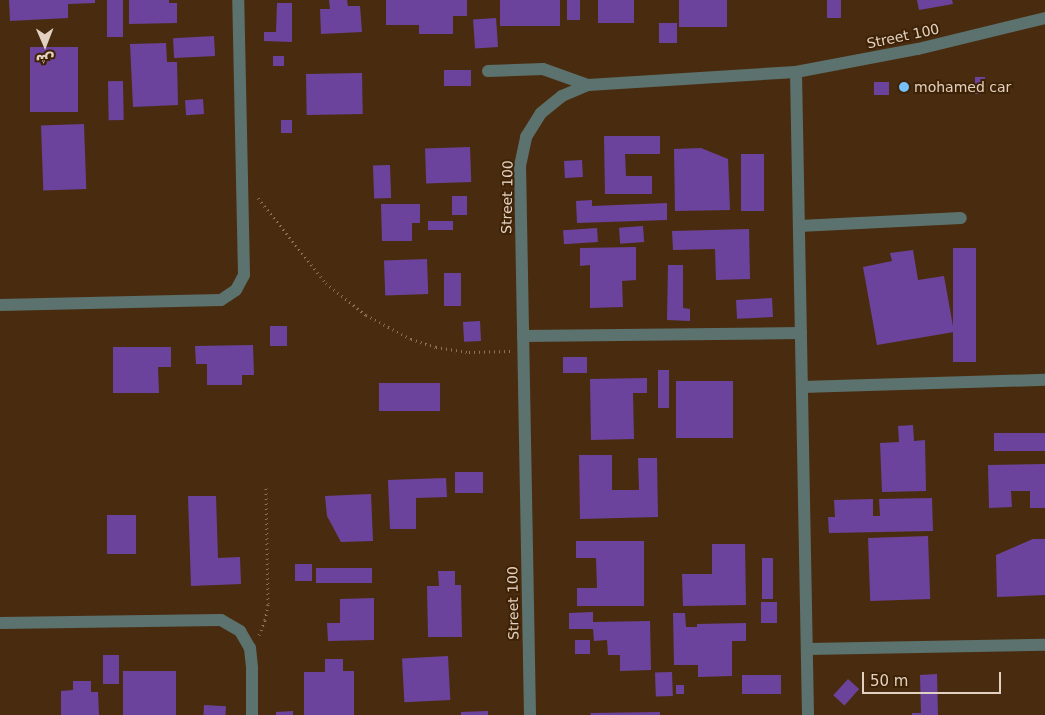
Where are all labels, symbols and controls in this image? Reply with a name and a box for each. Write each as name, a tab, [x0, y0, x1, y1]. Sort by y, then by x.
north arrow	[20, 20, 70, 70]
street label: Street 100	[865, 20, 941, 52]
text: ش	[35, 52, 55, 68]
place label: mohamed car	[914, 79, 1011, 95]
marker: mohamed car	[898, 81, 910, 93]
street label: Street 100	[498, 160, 516, 234]
street label: Street 100	[504, 566, 522, 640]
scale bar	[865, 662, 1004, 694]
text: 50 m	[870, 672, 908, 690]

